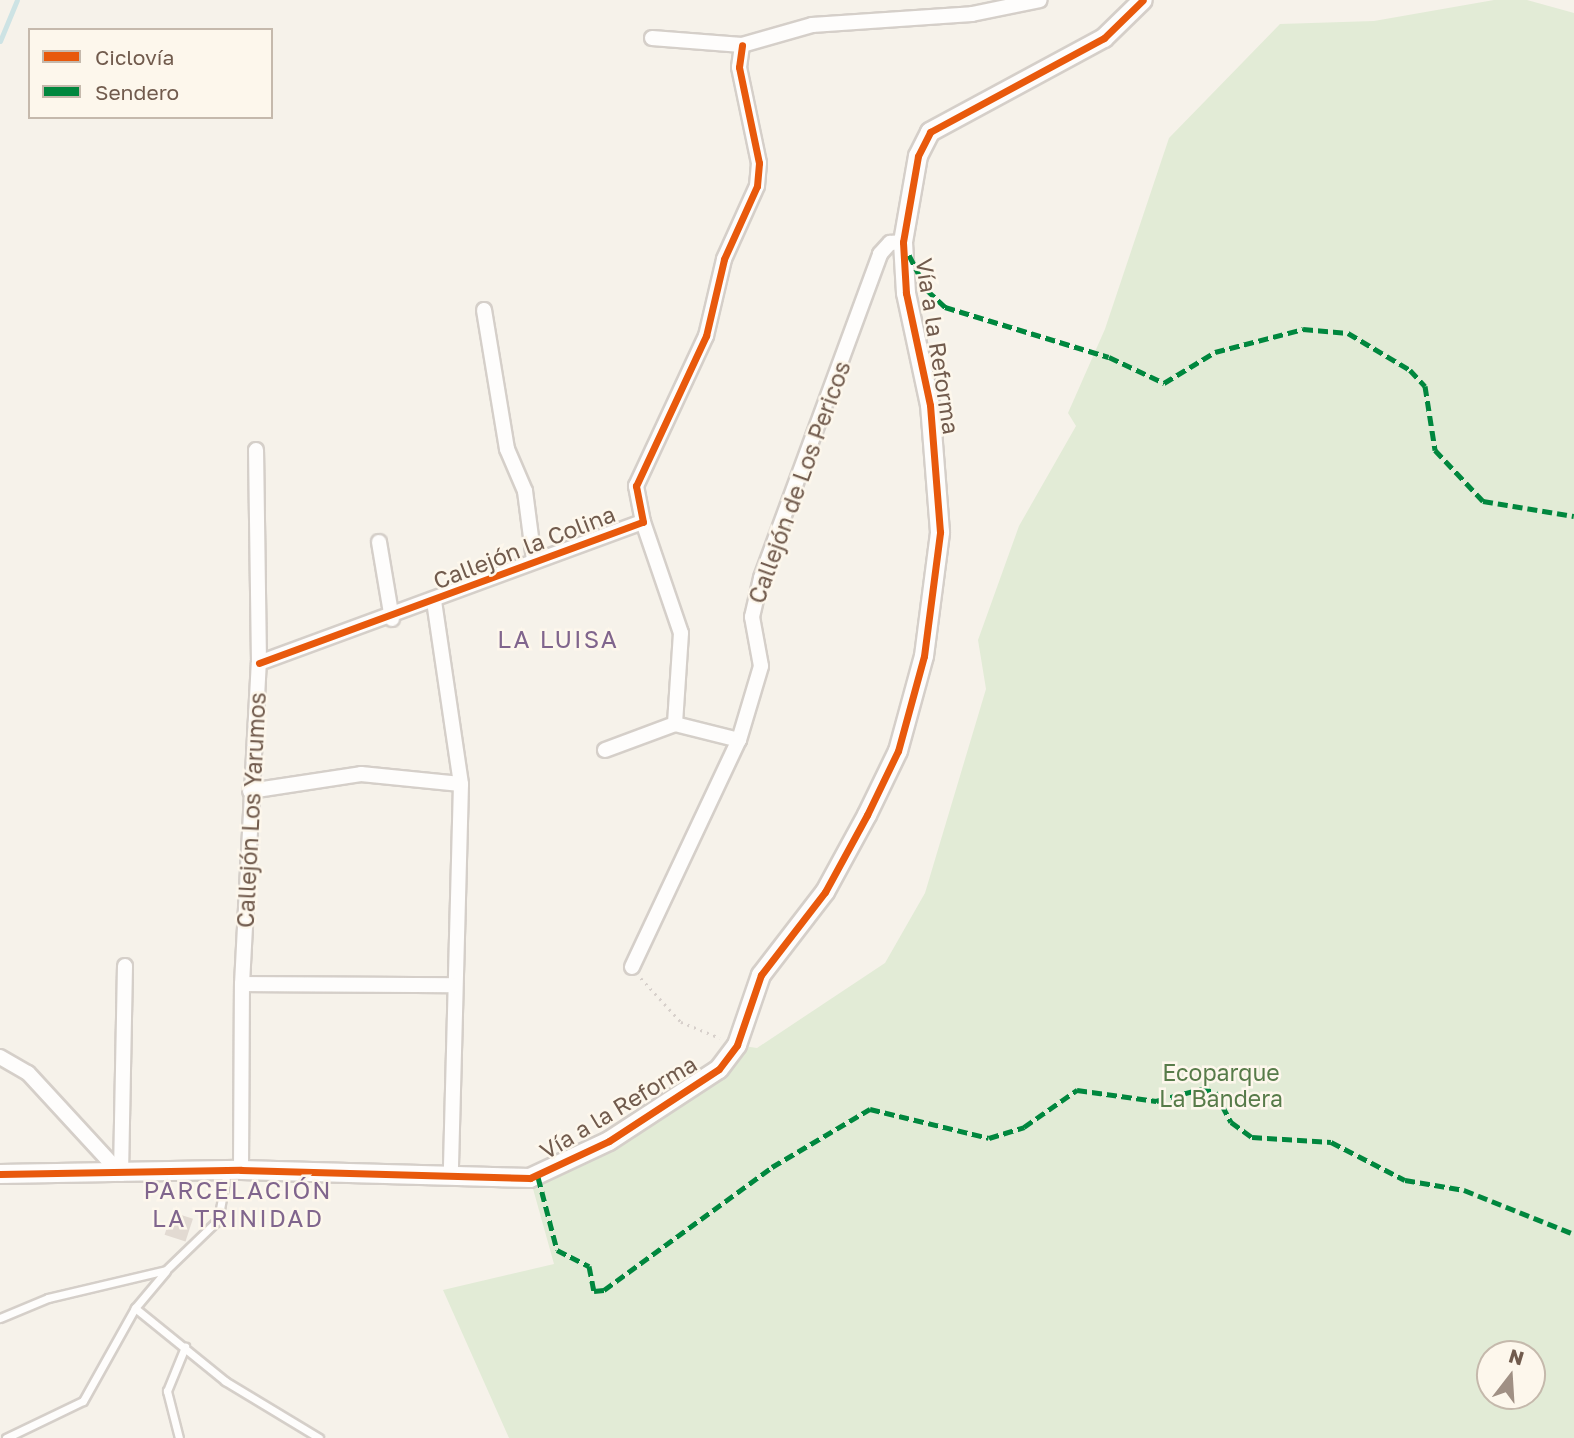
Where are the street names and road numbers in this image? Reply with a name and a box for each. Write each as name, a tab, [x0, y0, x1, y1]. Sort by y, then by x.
street label: Vía a la Reforma	[910, 256, 966, 436]
street label: Callejón de Los Pericos	[742, 357, 856, 607]
street label: Callejón la Colina	[429, 500, 619, 594]
street label: Callejón Los Yarumos	[231, 691, 271, 929]
street label: Vía a la Reforma	[535, 1049, 701, 1165]

